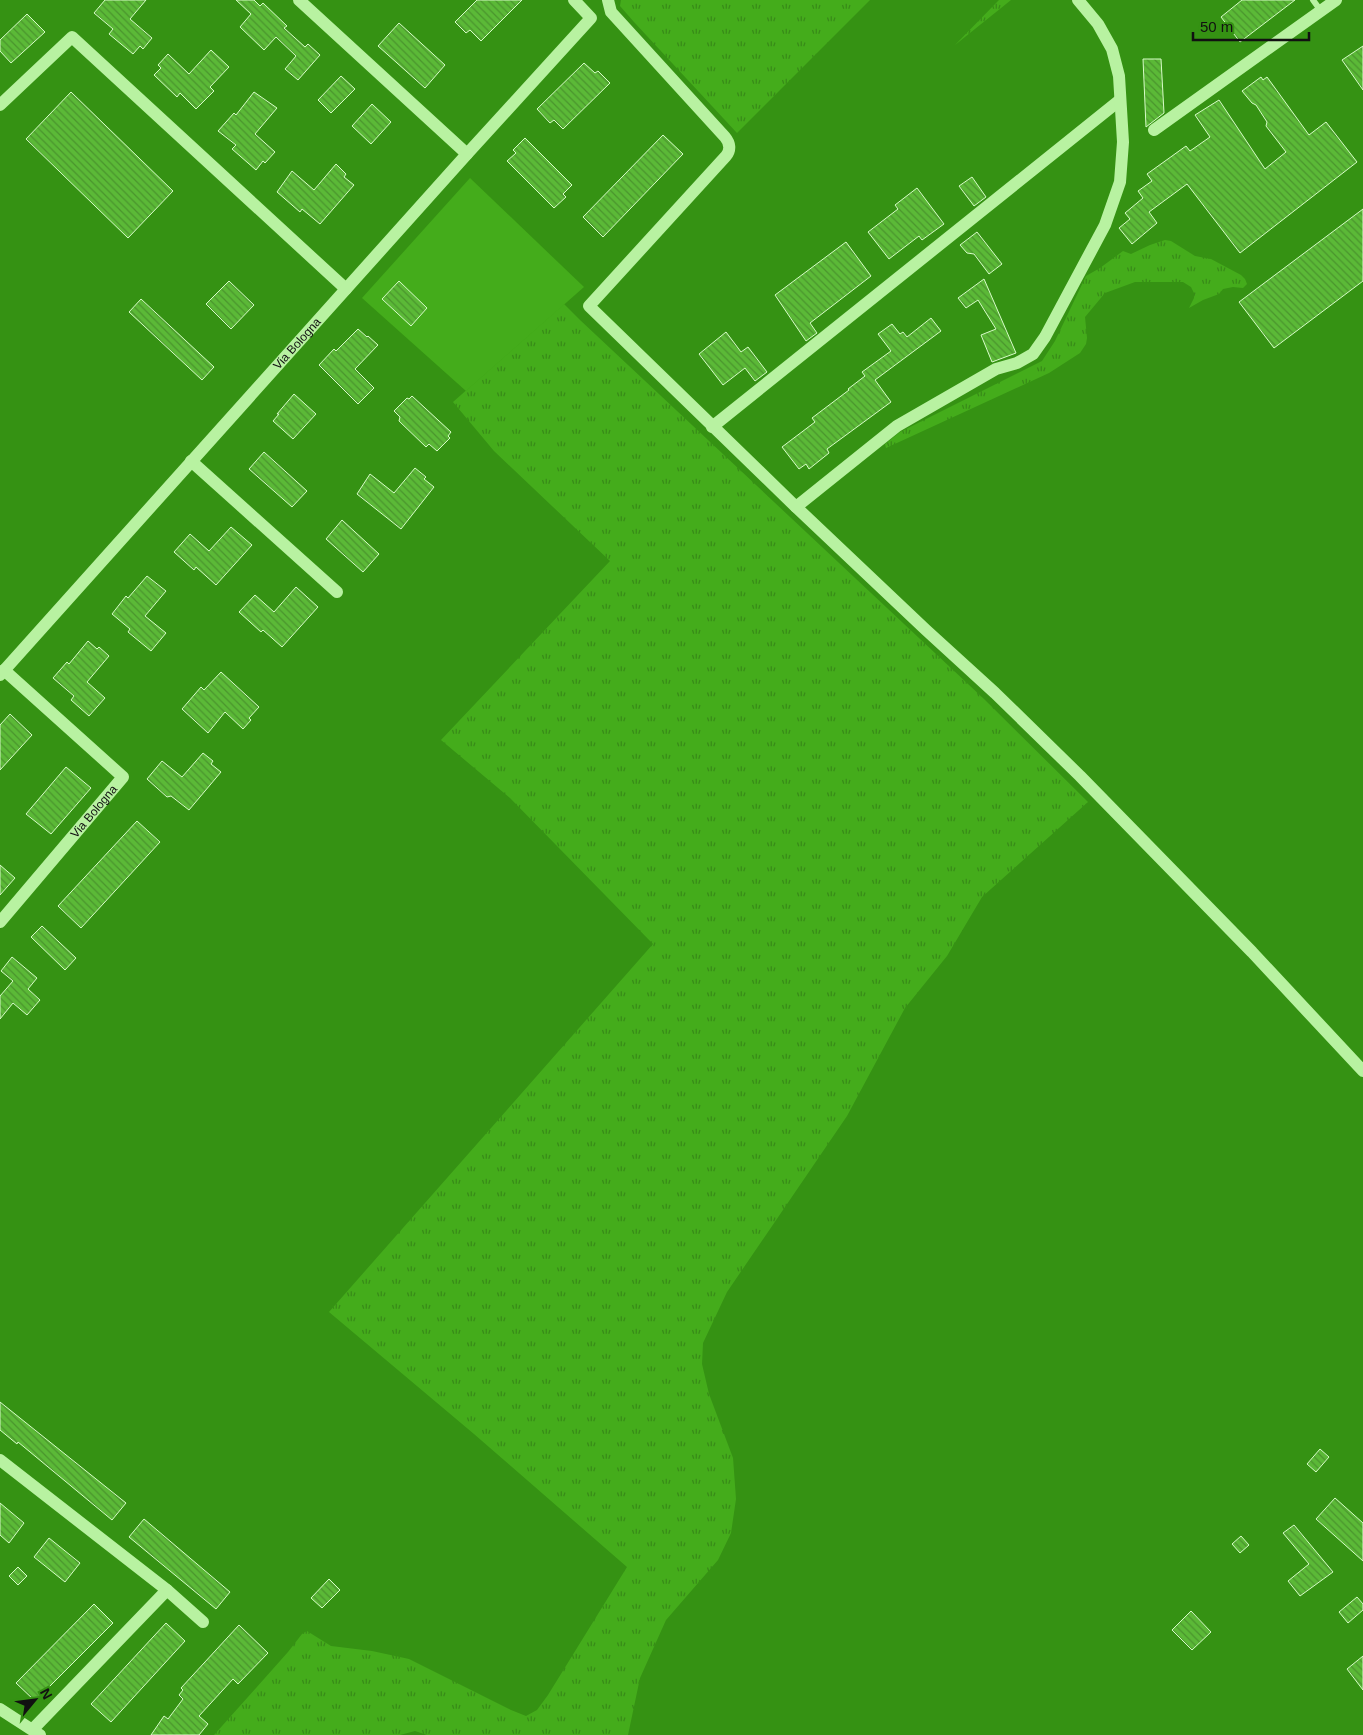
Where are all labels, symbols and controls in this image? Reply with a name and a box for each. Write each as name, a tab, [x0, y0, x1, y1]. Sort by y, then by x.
scale bar	[1193, 10, 1309, 42]
text: 50 m	[1200, 18, 1233, 35]
street label: Via Bologna	[270, 315, 324, 372]
street label: Via Bologna	[68, 782, 120, 841]
north arrow	[10, 1675, 60, 1725]
text: N	[37, 1685, 56, 1702]

